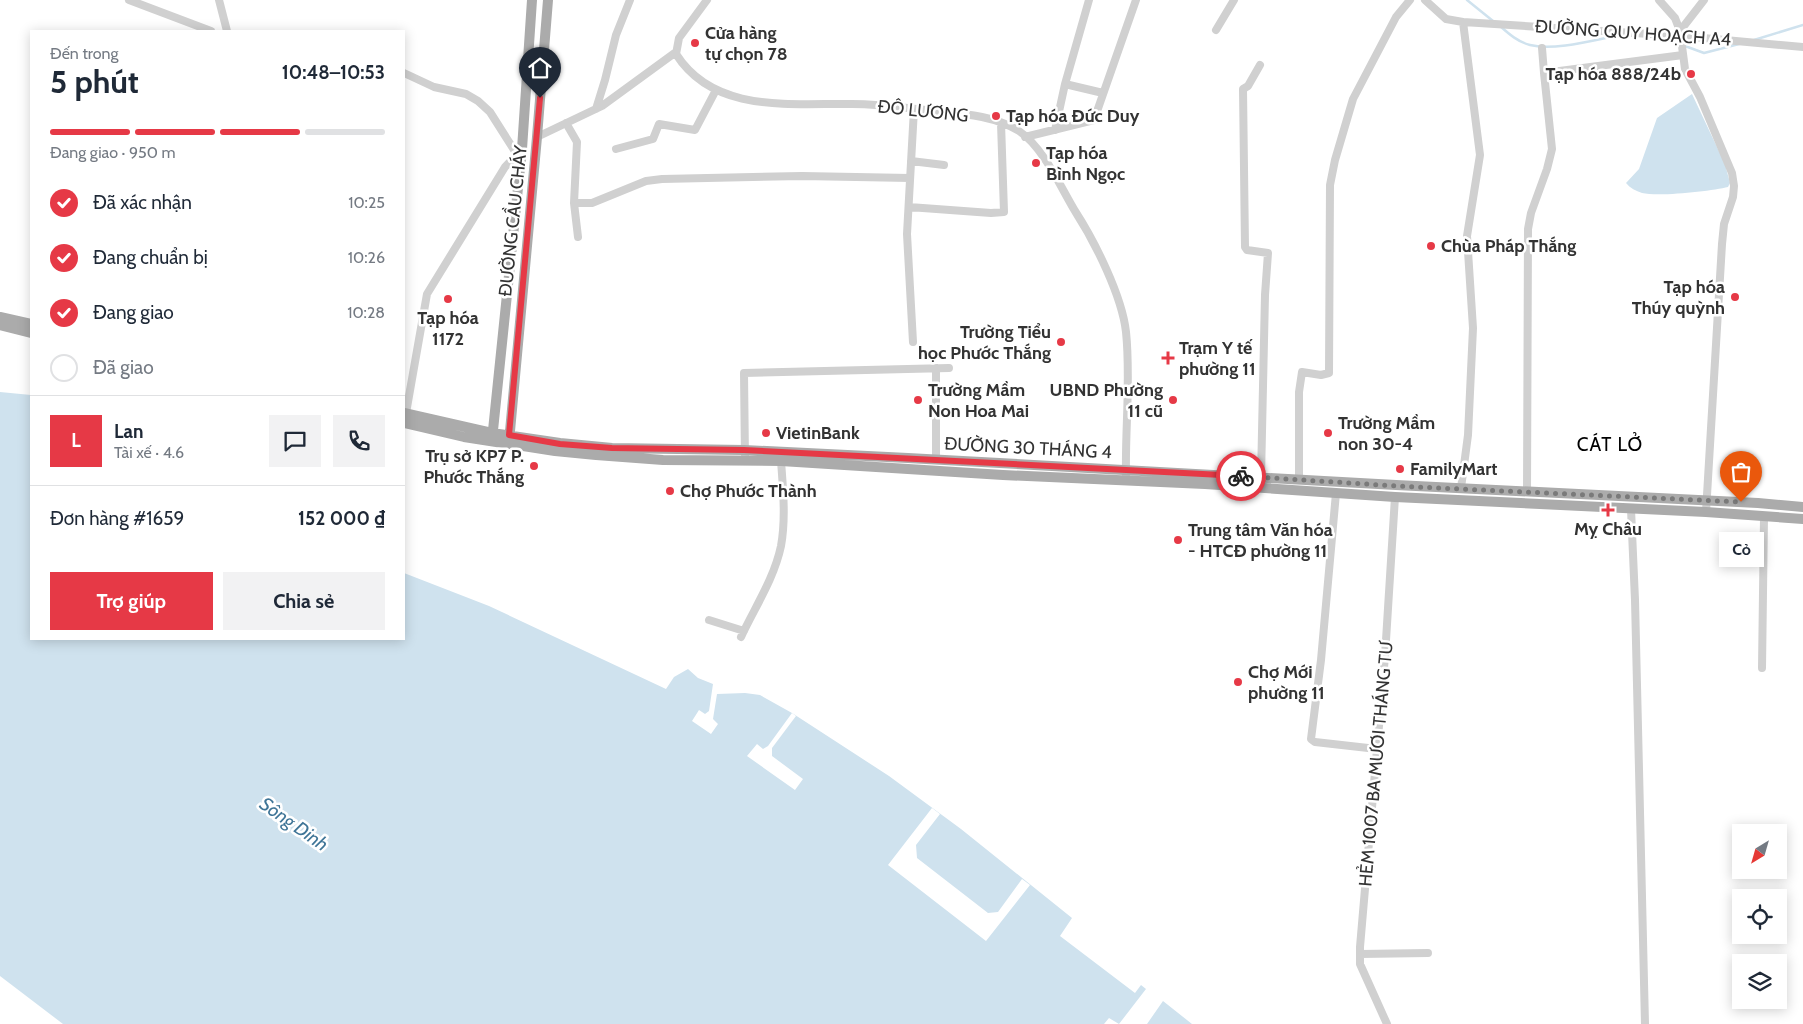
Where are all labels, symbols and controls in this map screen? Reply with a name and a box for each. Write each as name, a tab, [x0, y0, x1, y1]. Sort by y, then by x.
street label: ĐƯỜNG QUY HOẠCH A4	[1534, 15, 1732, 51]
place label: Cửa hàng tự chọn 78	[705, 22, 788, 65]
marker: Cửa hàng tự chọn 78	[689, 37, 701, 49]
text: Đến trong	[50, 44, 118, 63]
pin	[519, 47, 561, 98]
icon: home	[526, 54, 554, 82]
text: 10:48–10:53	[282, 61, 385, 84]
text: 5 phút	[50, 62, 139, 101]
place label: Tạp hóa 888/24b	[1545, 63, 1681, 85]
marker: Tạp hóa 888/24b	[1685, 68, 1697, 80]
street label: ĐÔ LƯƠNG	[876, 95, 970, 127]
place label: Tạp hóa Đức Duy	[1006, 105, 1140, 127]
marker: Tạp hóa Đức Duy	[990, 110, 1002, 122]
place label: Tạp hóa Bình Ngọc	[1046, 142, 1125, 185]
text: Đang giao · 950 m	[50, 143, 176, 162]
street label: ĐƯỜNG CẦU CHÁY	[492, 143, 532, 298]
marker: Tạp hóa Bình Ngọc	[1030, 157, 1042, 169]
icon: check	[50, 189, 78, 217]
text: Đã xác nhận	[93, 191, 192, 214]
text: 10:25	[348, 193, 385, 212]
place label: Chùa Pháp Thắng	[1441, 235, 1576, 257]
marker: Chùa Pháp Thắng	[1425, 240, 1437, 252]
icon: check	[50, 244, 78, 272]
text: Đang chuẩn bị	[93, 246, 208, 269]
text: 10:26	[348, 248, 385, 267]
place label: Tạp hóa Thúy quỳnh	[1632, 276, 1725, 319]
marker: Tạp hóa Thúy quỳnh	[1729, 291, 1741, 303]
marker: Tạp hóa 1172	[442, 293, 454, 305]
icon: check	[50, 299, 78, 327]
text: Đang giao	[93, 301, 174, 324]
text: 10:28	[347, 303, 385, 322]
place label: Tạp hóa 1172	[417, 307, 479, 350]
place label: Trường Tiểu học Phước Thắng	[918, 321, 1051, 364]
marker: Trường Tiểu học Phước Thắng	[1055, 336, 1067, 348]
place label: Trạm Y tế phường 11	[1179, 337, 1256, 380]
marker: Trạm Y tế phường 11	[1161, 351, 1175, 365]
text: Đã giao	[93, 356, 154, 379]
place label: Trường Mầm Non Hoa Mai	[928, 379, 1029, 422]
place label: UBND Phường 11 cũ	[1049, 379, 1163, 422]
marker: Trường Mầm Non Hoa Mai	[912, 394, 924, 406]
marker: UBND Phường 11 cũ	[1167, 394, 1179, 406]
place label: Trường Mầm non 30-4	[1338, 412, 1435, 455]
button: chat	[269, 415, 321, 467]
button: phone	[333, 415, 385, 467]
text: Lan	[114, 420, 143, 443]
place label: VietinBank	[776, 422, 860, 444]
marker: VietinBank	[760, 427, 772, 439]
marker: Trường Mầm non 30-4	[1322, 427, 1334, 439]
text: L	[71, 429, 81, 452]
district label: CÁT LỞ	[1577, 432, 1643, 456]
street label: ĐƯỜNG 30 THÁNG 4	[944, 433, 1112, 463]
text: Tài xế · 4.6	[114, 443, 184, 462]
place label: Trụ sở KP7 P. Phước Thắng	[423, 445, 524, 488]
courier	[1216, 451, 1266, 501]
pin	[1720, 451, 1762, 502]
place label: FamilyMart	[1410, 458, 1497, 480]
icon: bag	[1727, 458, 1755, 486]
marker: Trụ sở KP7 P. Phước Thắng	[528, 460, 540, 472]
icon: bike	[1227, 462, 1255, 490]
marker: FamilyMart	[1394, 463, 1406, 475]
place label: Chợ Phước Thành	[680, 480, 817, 502]
marker: Chợ Phước Thành	[664, 485, 676, 497]
marker: Mỵ Châu	[1602, 504, 1614, 516]
text: Đơn hàng #1659	[50, 507, 184, 530]
text: 152 000 ₫	[298, 507, 385, 530]
place label: Mỵ Châu	[1574, 518, 1642, 540]
place label: Trung tâm Văn hóa - HTCĐ phường 11	[1188, 519, 1333, 562]
callout: Cỏ	[1718, 532, 1764, 567]
marker: Trung tâm Văn hóa - HTCĐ phường 11	[1172, 534, 1184, 546]
text: Cỏ	[1732, 540, 1751, 559]
button: Trợ giúp	[50, 572, 213, 630]
button: Chia sẻ	[223, 572, 385, 630]
street label: HẺM 1007 BA MƯƠI THÁNG TƯ	[1354, 640, 1398, 887]
place label: Chợ Mới phường 11	[1248, 661, 1325, 704]
marker: Chợ Mới phường 11	[1232, 676, 1244, 688]
water label: Sông Dinh	[255, 792, 333, 856]
north arrow	[1732, 824, 1788, 879]
map controls	[1732, 824, 1787, 1009]
button: locate	[1732, 889, 1787, 944]
button: layers	[1732, 954, 1787, 1009]

